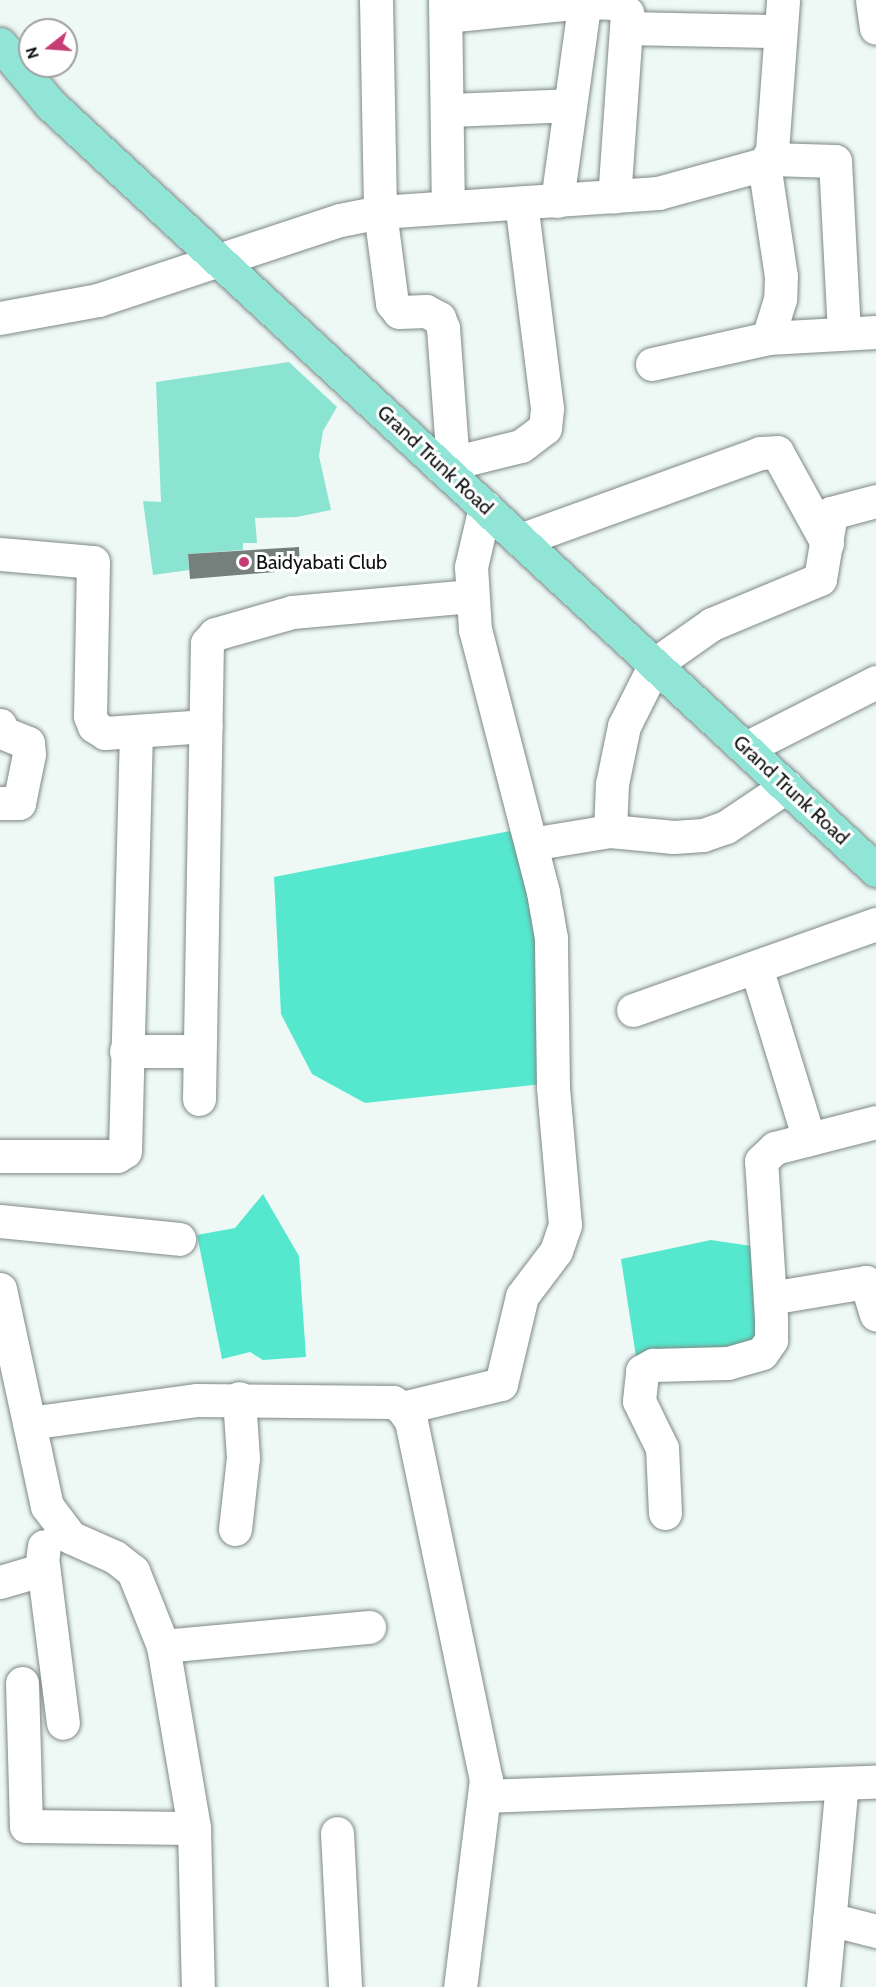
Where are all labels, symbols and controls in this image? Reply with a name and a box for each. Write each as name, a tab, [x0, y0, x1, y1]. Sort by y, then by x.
north arrow	[18, 18, 78, 78]
text: N	[21, 45, 43, 61]
street label: Grand Trunk Road	[372, 400, 498, 520]
place label: Baidyabati Club	[256, 550, 387, 574]
marker: Baidyabati Club	[237, 555, 251, 569]
street label: Grand Trunk Road	[728, 730, 854, 850]

